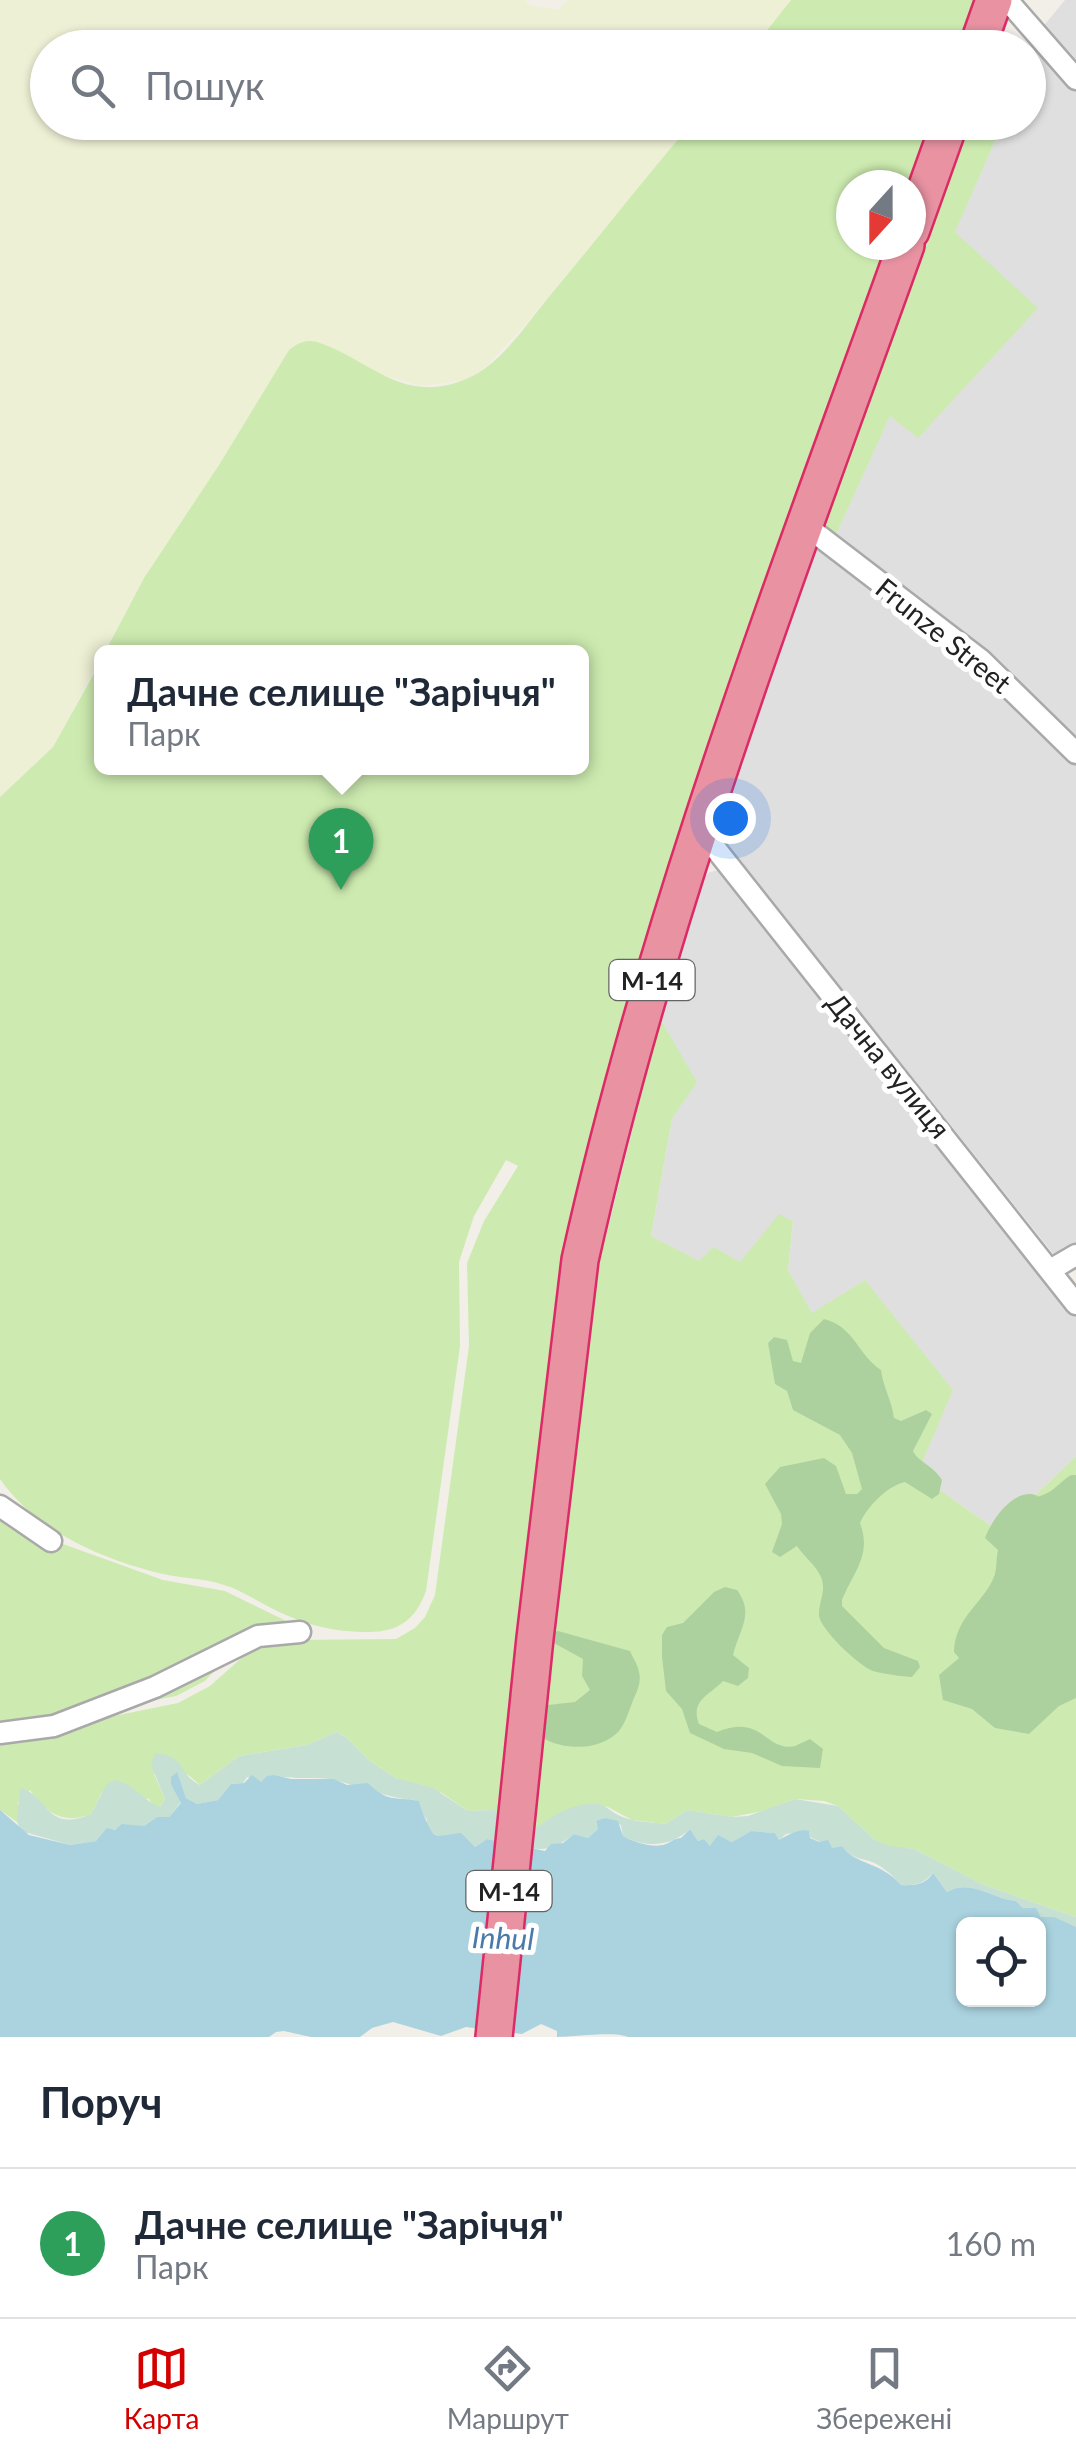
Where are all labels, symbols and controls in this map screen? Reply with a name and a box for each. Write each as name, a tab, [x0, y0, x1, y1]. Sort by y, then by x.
search box	[30, 30, 1046, 140]
icon: search	[65, 58, 120, 113]
text: Пошук	[145, 62, 264, 108]
north arrow	[836, 170, 926, 260]
street label: Frunze Street	[870, 570, 1018, 700]
popup	[94, 645, 589, 775]
text: Дачне селище "Заріччя"	[127, 668, 556, 714]
text: Парк	[127, 714, 201, 753]
your location	[705, 793, 756, 844]
pin: 1	[308, 808, 374, 890]
road number: М-14	[610, 960, 694, 1000]
street label: Дачна вулиця	[820, 986, 958, 1144]
road number: М-14	[466, 1871, 552, 1911]
map controls	[956, 1917, 1046, 2007]
button: locate	[956, 1917, 1046, 2007]
water label: Inhul	[471, 1918, 535, 1956]
text: Поруч	[40, 2077, 162, 2127]
text: Дачне селище "Заріччя"	[135, 2201, 564, 2247]
text: 1	[63, 2224, 82, 2263]
text: 160 m	[946, 2224, 1036, 2263]
text: Парк	[135, 2247, 208, 2286]
tab: Карта	[124, 2341, 199, 2435]
tab: Маршрут	[447, 2341, 569, 2435]
tab: Збережені	[816, 2341, 952, 2435]

